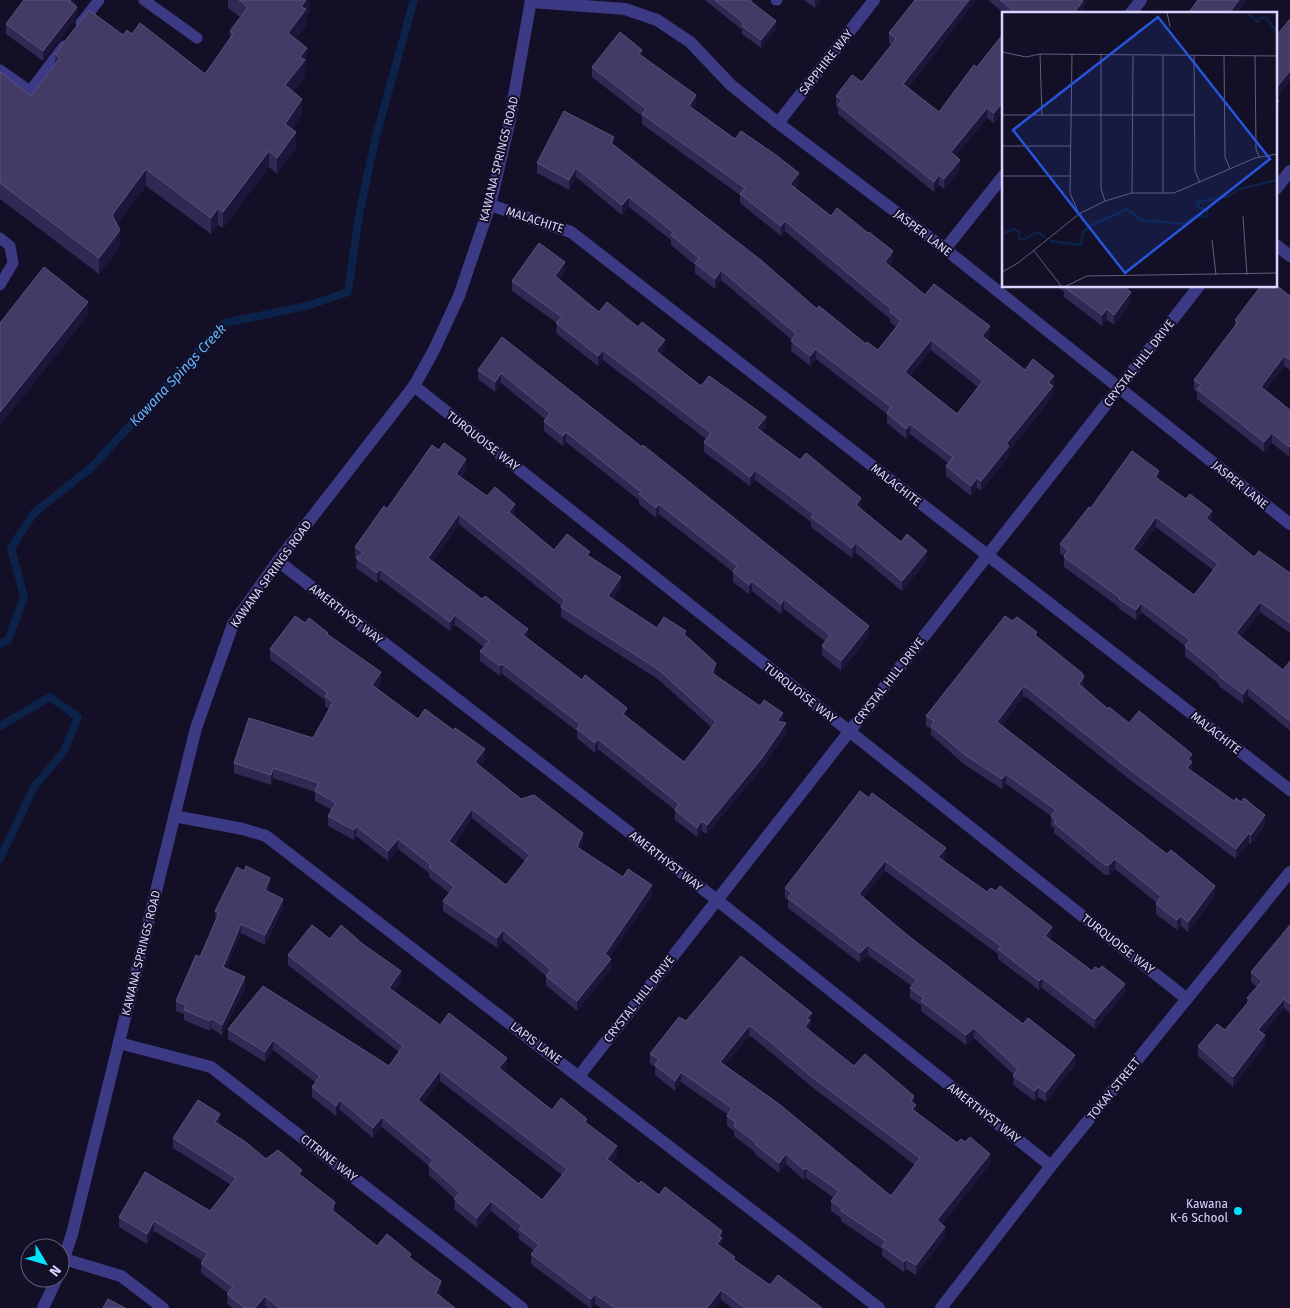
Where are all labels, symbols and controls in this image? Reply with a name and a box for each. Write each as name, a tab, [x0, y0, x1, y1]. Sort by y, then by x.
inset map	[1002, 12, 1278, 288]
street label: SAPPHIRE WAY	[796, 26, 856, 97]
street label: KAWANA SPRINGS ROAD	[477, 95, 521, 223]
street label: MALACHITE	[504, 204, 566, 236]
street label: JASPER LANE	[891, 207, 955, 259]
street label: CRYSTAL HILL DRIVE	[1101, 317, 1177, 409]
water label: Kawana Spings Creek	[126, 320, 230, 430]
street label: TURQUOISE WAY	[444, 408, 522, 474]
street label: JASPER LANE	[1209, 458, 1271, 512]
street label: MALACHITE	[868, 461, 924, 509]
street label: KAWANA SPRINGS ROAD	[228, 518, 315, 630]
street label: AMERTHYST WAY	[307, 581, 386, 647]
street label: CRYSTAL HILL DRIVE	[851, 635, 927, 727]
street label: TURQUOISE WAY	[761, 660, 839, 726]
street label: MALACHITE	[1188, 709, 1244, 757]
street label: AMERTHYST WAY	[627, 828, 706, 894]
street label: KAWANA SPRINGS ROAD	[119, 889, 163, 1017]
street label: TURQUOISE WAY	[1079, 911, 1157, 977]
street label: CRYSTAL HILL DRIVE	[601, 953, 677, 1045]
street label: LAPIS LANE	[508, 1019, 564, 1067]
street label: TOKAY STREET	[1085, 1054, 1144, 1123]
street label: AMERTHYST WAY	[945, 1080, 1024, 1146]
street label: CITRINE WAY	[298, 1132, 360, 1185]
place label: Kawana K-6 School	[1170, 1197, 1228, 1225]
marker: Kawana K-6 School	[1232, 1205, 1244, 1217]
north arrow	[20, 1238, 70, 1288]
text: N	[45, 1262, 64, 1280]

